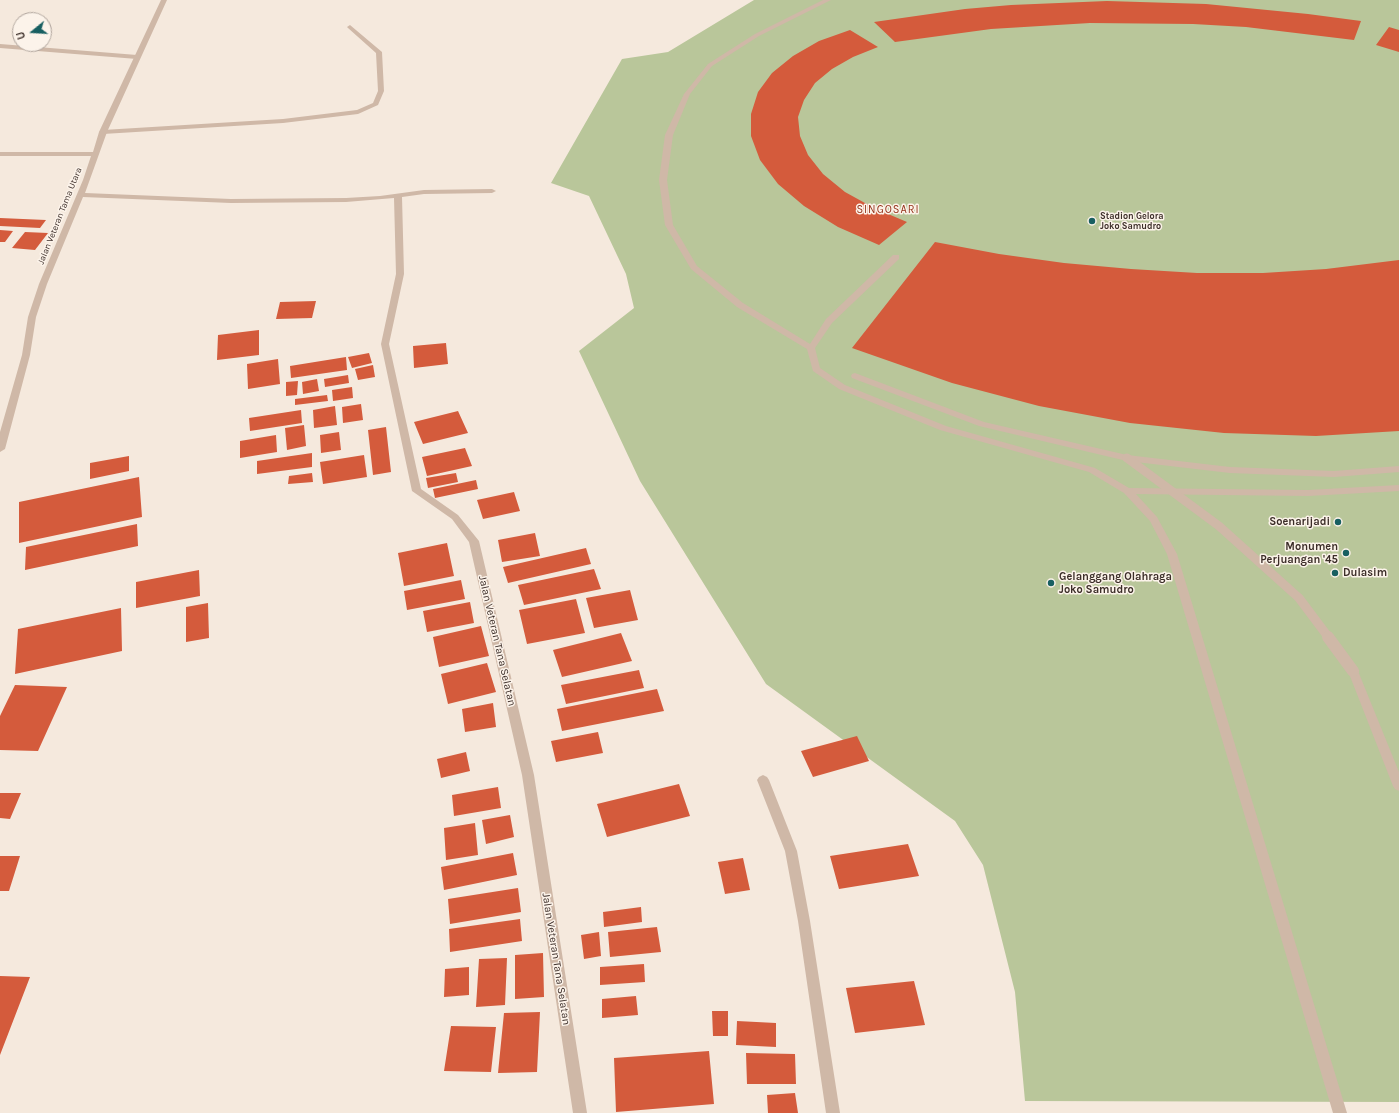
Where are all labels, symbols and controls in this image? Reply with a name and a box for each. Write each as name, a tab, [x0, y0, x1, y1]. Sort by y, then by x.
north arrow	[12, 12, 52, 52]
text: U	[14, 30, 28, 41]
street label: Jalan Veteran Tama Utara	[36, 166, 84, 266]
district label: SINGOSARI	[856, 203, 920, 217]
place label: Stadion Gelora Joko Samudro	[1100, 211, 1164, 232]
marker: Stadion Gelora Joko Samudro	[1087, 216, 1097, 226]
place label: Soenarijadi	[1269, 515, 1330, 529]
marker: Soenarijadi	[1333, 517, 1343, 527]
place label: Monumen Perjuangan '45	[1260, 540, 1338, 566]
marker: Monumen Perjuangan '45	[1341, 548, 1351, 558]
place label: Dulasim	[1343, 566, 1387, 580]
marker: Dulasim	[1330, 568, 1340, 578]
place label: Gelanggang Olahraga Joko Samudro	[1059, 570, 1172, 596]
street label: Jalan Veteran Tana Selatan	[476, 574, 518, 708]
marker: Gelanggang Olahraga Joko Samudro	[1046, 578, 1056, 588]
street label: Jalan Veteran Tana Selatan	[539, 892, 573, 1026]

